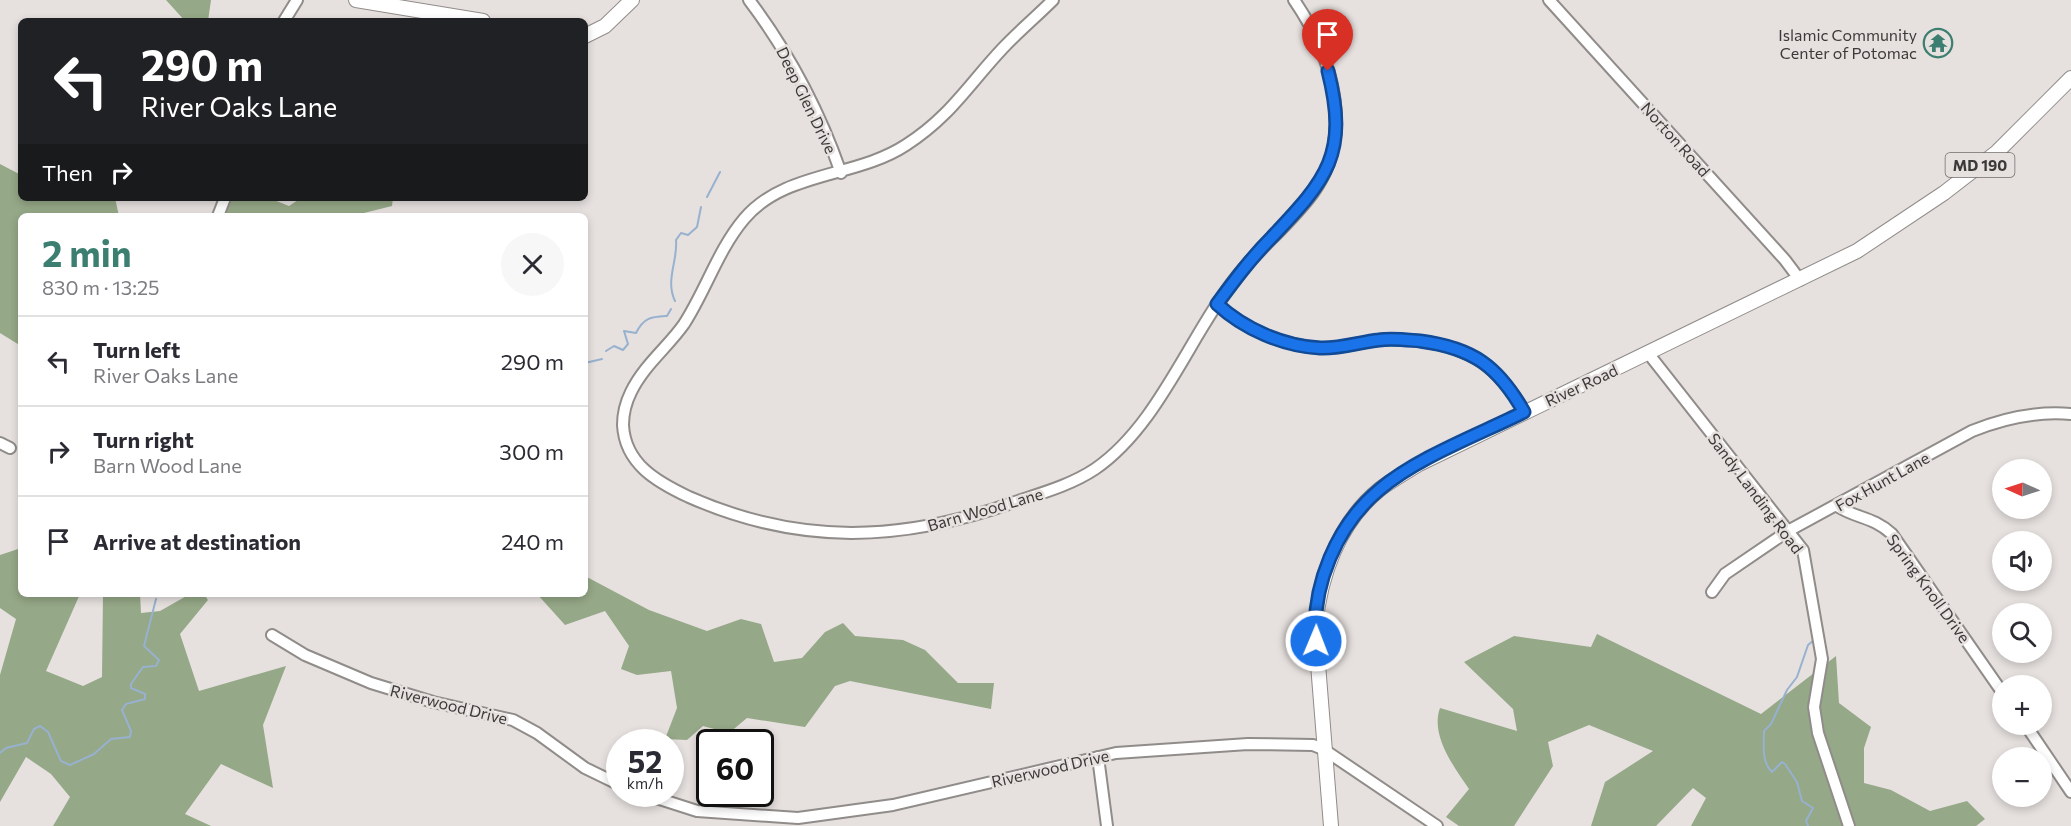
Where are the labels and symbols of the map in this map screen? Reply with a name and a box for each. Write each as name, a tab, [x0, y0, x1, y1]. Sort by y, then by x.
pin	[1302, 9, 1353, 71]
place label: Islamic Community Center of Potomac	[1778, 25, 1917, 62]
temple icon: Islamic Community Center of Potomac	[1922, 27, 1954, 59]
street label: Deep Glen Drive	[773, 44, 841, 156]
street label: Norton Road	[1638, 98, 1714, 180]
road number: MD 190	[1946, 153, 2014, 177]
street label: River Road	[1542, 360, 1620, 410]
street label: Sandy Landing Road	[1705, 429, 1807, 557]
street label: Fox Hunt Lane	[1832, 447, 1932, 515]
north arrow	[1992, 459, 2052, 519]
street label: Barn Wood Lane	[925, 483, 1045, 535]
street label: Spring Knoll Drive	[1883, 530, 1975, 646]
position arrow	[1284, 609, 1348, 673]
street label: Riverwood Drive	[388, 680, 510, 728]
speed limit sign: 60	[696, 729, 774, 807]
street label: Riverwood Drive	[989, 745, 1111, 791]

